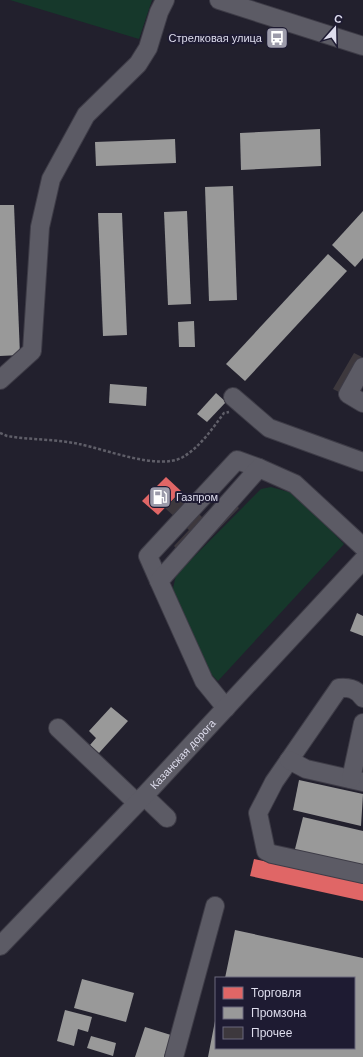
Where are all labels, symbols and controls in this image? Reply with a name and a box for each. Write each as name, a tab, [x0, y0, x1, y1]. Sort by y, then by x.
north arrow	[315, 8, 355, 48]
text: С	[333, 12, 344, 26]
bus stop icon: Стрелковая улица	[264, 25, 290, 51]
place label: Стрелковая улица	[169, 32, 263, 44]
fuel station icon: Газпром	[147, 484, 173, 510]
place label: Газпром	[176, 491, 218, 503]
street label: Казанская дорога	[148, 716, 218, 791]
legend	[215, 977, 355, 1049]
text: Торговля	[251, 986, 301, 1000]
text: Промзона	[251, 1006, 307, 1020]
text: Прочее	[251, 1026, 293, 1040]

